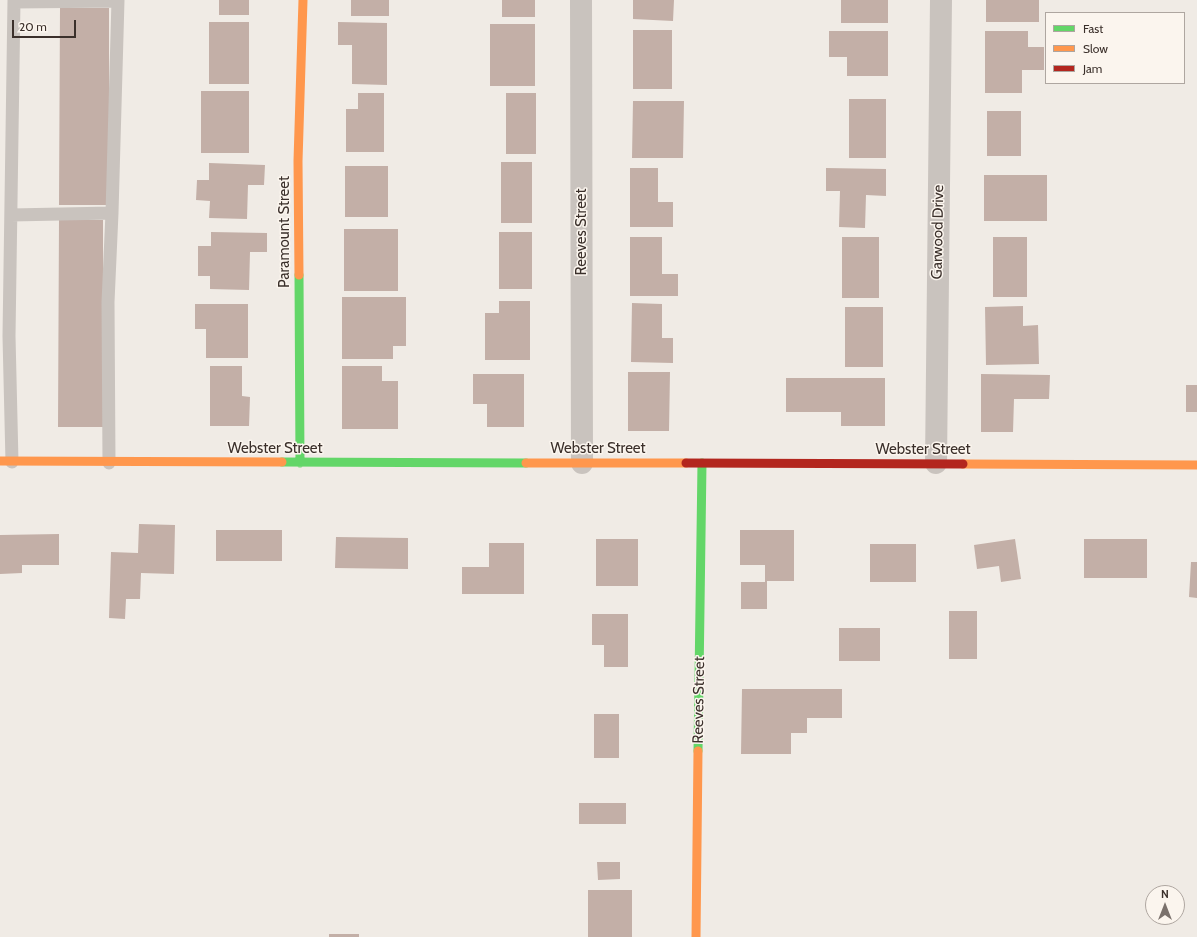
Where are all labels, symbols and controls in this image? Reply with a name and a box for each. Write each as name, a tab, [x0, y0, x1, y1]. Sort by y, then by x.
scale bar	[14, 12, 78, 38]
legend	[1045, 12, 1185, 84]
text: 20 m	[19, 19, 47, 34]
text: Fast	[1083, 21, 1103, 36]
text: Slow	[1083, 41, 1108, 56]
text: Jam	[1083, 61, 1102, 76]
street label: Paramount Street	[276, 176, 294, 288]
street label: Garwood Drive	[928, 185, 948, 279]
street label: Reeves Street	[573, 188, 591, 276]
street label: Webster Street	[227, 440, 323, 458]
street label: Webster Street	[550, 440, 646, 458]
street label: Webster Street	[875, 441, 971, 459]
street label: Reeves Street	[689, 656, 709, 744]
north arrow	[1145, 885, 1185, 925]
text: N	[1161, 887, 1169, 901]

